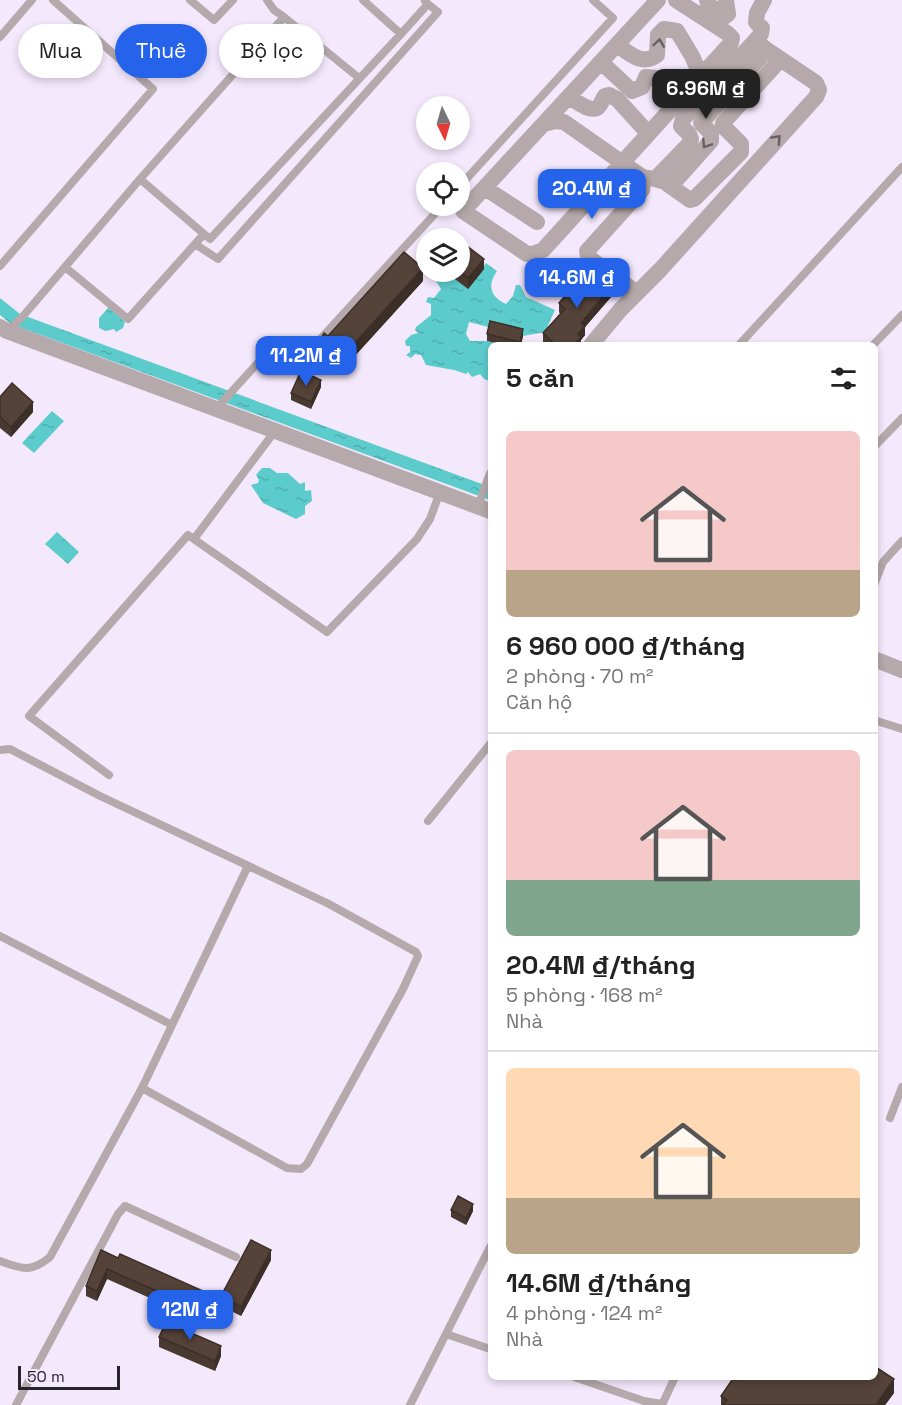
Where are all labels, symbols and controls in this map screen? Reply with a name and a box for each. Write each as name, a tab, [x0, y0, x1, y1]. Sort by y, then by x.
chip: Mua	[18, 24, 103, 78]
chip: Thuê	[115, 24, 207, 78]
chip: Bộ lọc	[219, 24, 324, 78]
one-way arrow	[652, 38, 664, 48]
pin: 6.96M ₫	[651, 69, 761, 120]
text: 6.96M ₫	[666, 75, 746, 101]
north arrow	[416, 96, 470, 150]
map controls	[416, 96, 470, 282]
one-way arrow	[770, 135, 781, 146]
one-way arrow	[702, 138, 713, 149]
button: locate	[416, 162, 470, 216]
pin: 20.4M ₫	[537, 169, 647, 220]
text: 20.4M ₫	[552, 175, 632, 201]
button: layers	[416, 228, 470, 282]
pin: 14.6M ₫	[522, 258, 632, 309]
text: 14.6M ₫	[539, 264, 615, 290]
pin: 11.2M ₫	[251, 336, 361, 387]
text: 11.2M ₫	[270, 342, 342, 368]
text: 5 căn	[506, 361, 574, 395]
icon: filters	[827, 362, 860, 395]
icon: home	[629, 470, 737, 578]
text: 6 960 000 ₫/tháng	[506, 629, 745, 663]
text: 2 phòng · 70 m²	[506, 663, 653, 689]
text: Căn hộ	[506, 689, 572, 715]
icon: home	[629, 789, 737, 897]
text: 20.4M ₫/tháng	[506, 948, 696, 982]
text: 5 phòng · 168 m²	[506, 982, 662, 1008]
text: Nhà	[506, 1008, 543, 1034]
icon: home	[629, 1107, 737, 1215]
text: 14.6M ₫/tháng	[506, 1266, 691, 1300]
pin: 12M ₫	[148, 1290, 232, 1341]
text: 12M ₫	[161, 1296, 219, 1322]
text: 4 phòng · 124 m²	[506, 1300, 662, 1326]
text: Nhà	[506, 1326, 543, 1352]
scale bar	[18, 1363, 120, 1390]
text: 50 m	[27, 1366, 65, 1387]

